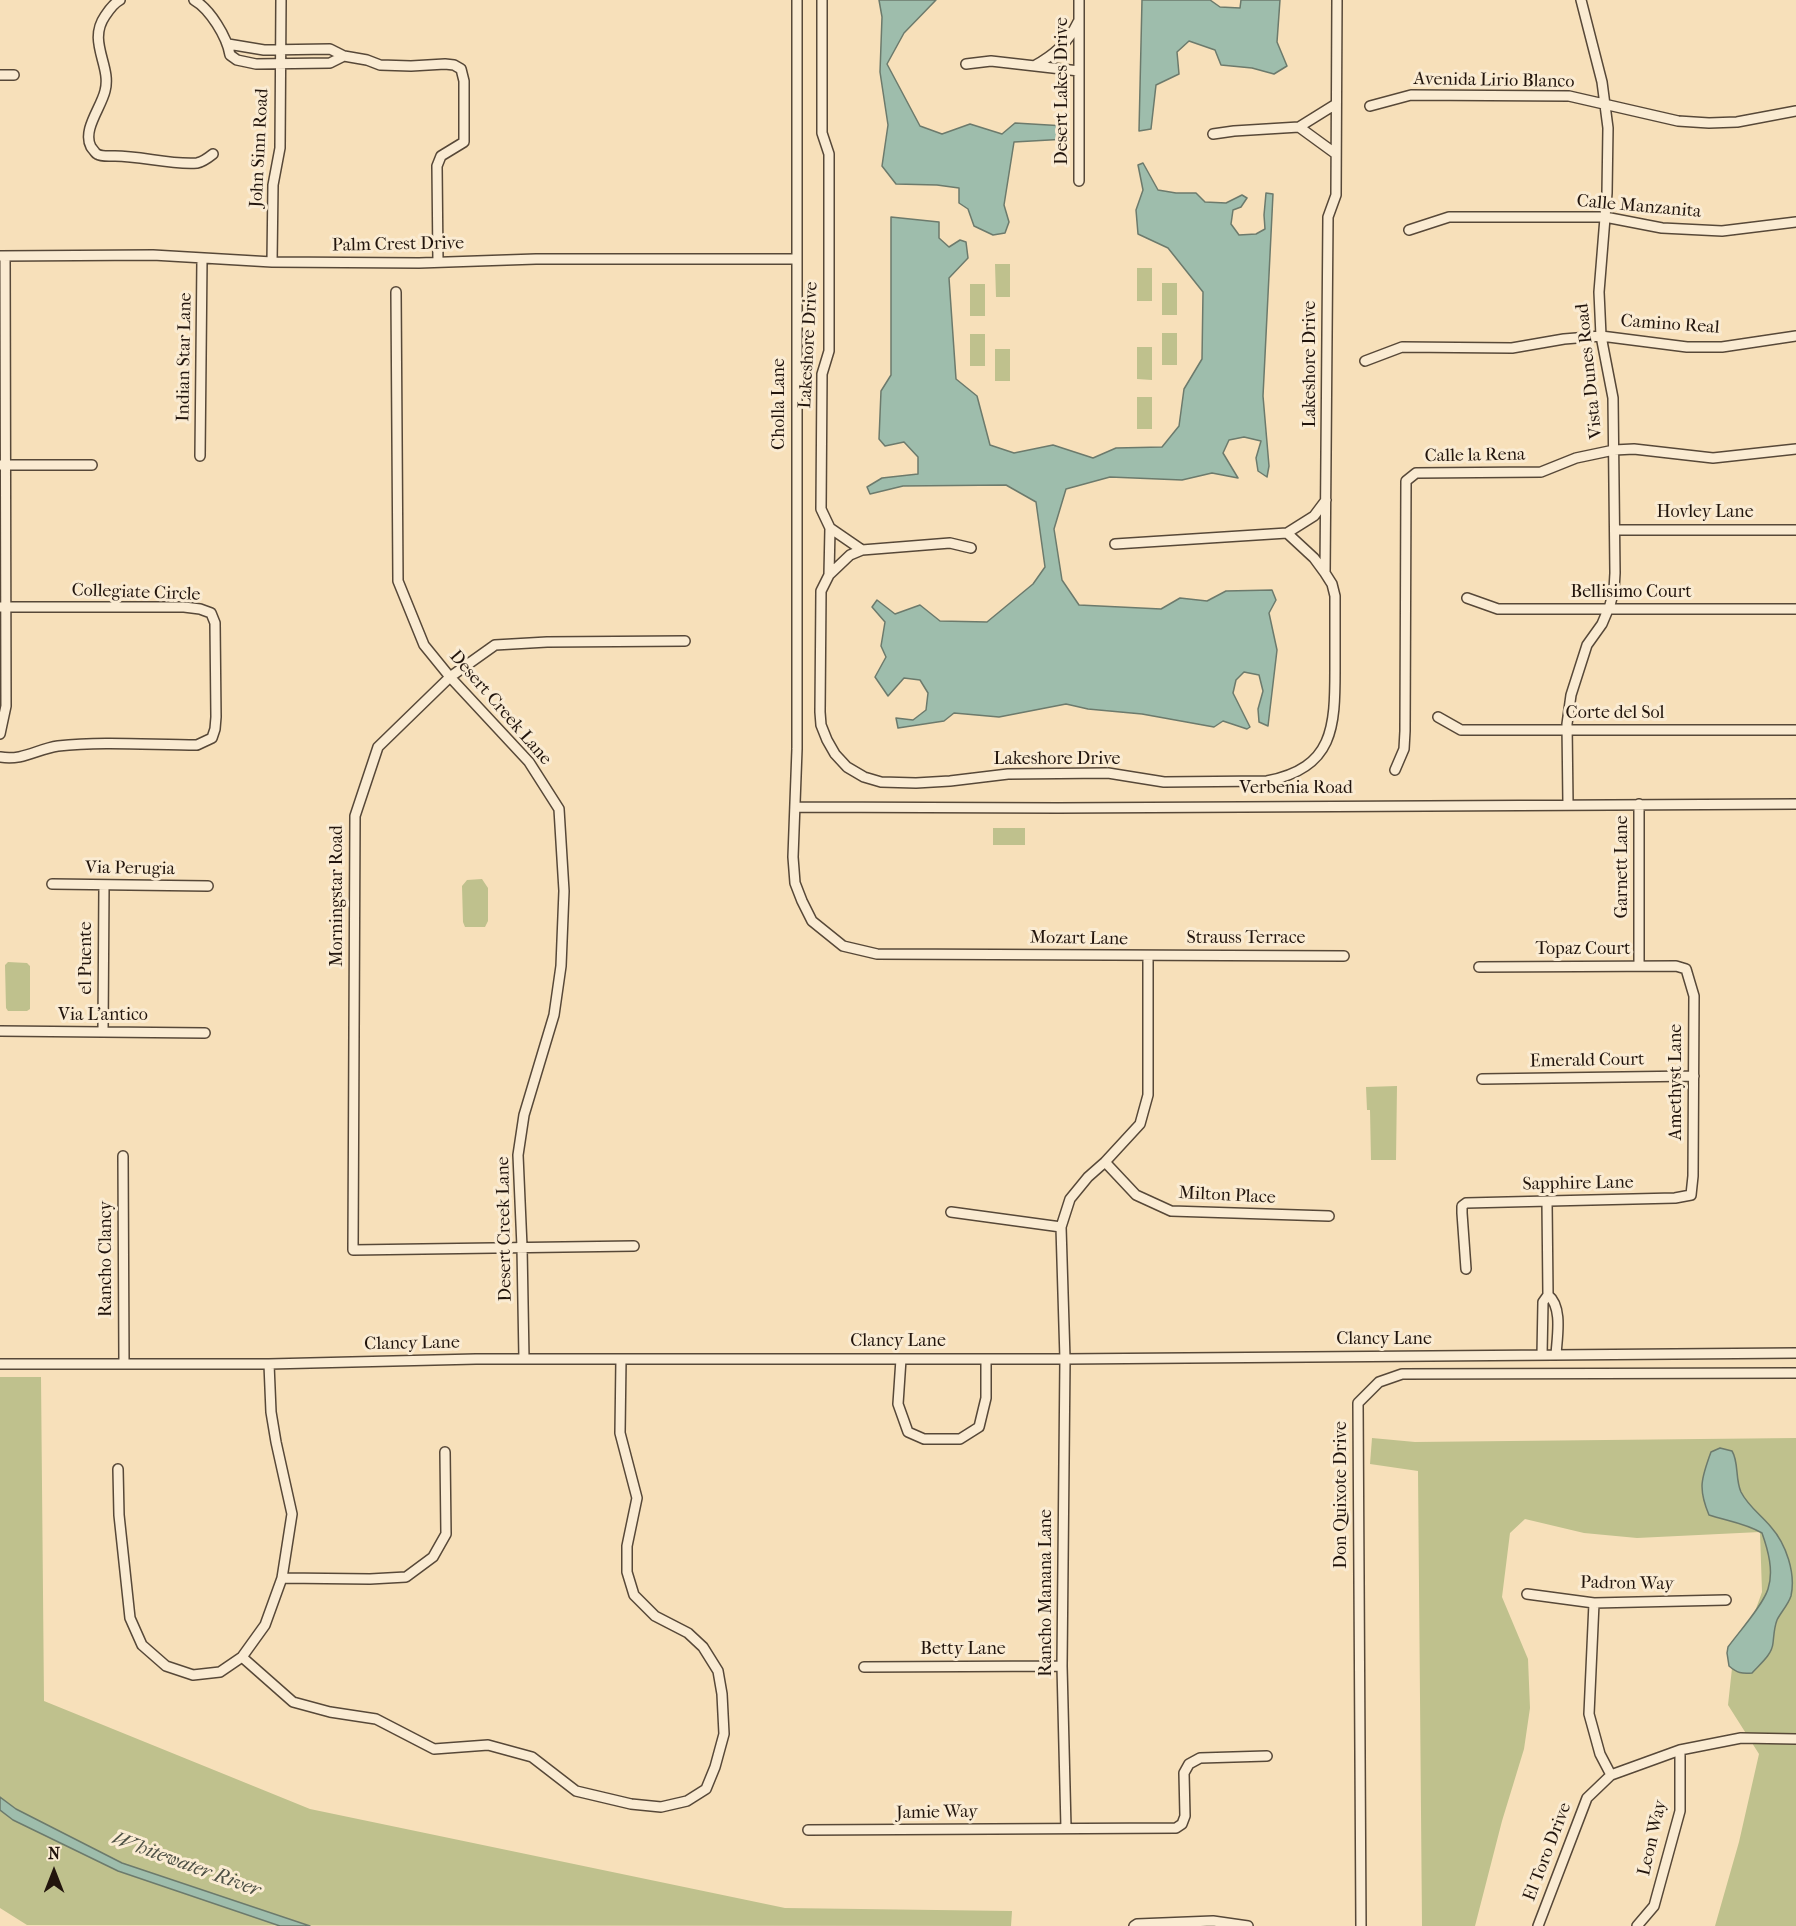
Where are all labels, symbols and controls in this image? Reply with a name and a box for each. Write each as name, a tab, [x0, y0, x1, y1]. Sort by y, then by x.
street label: Desert Lakes Drive	[1052, 17, 1074, 165]
street label: Avenida Lirio Blanco	[1413, 69, 1575, 93]
street label: John Sinn Road	[246, 88, 274, 208]
street label: Calle Manzanita	[1576, 191, 1702, 223]
street label: Palm Crest Drive	[332, 233, 464, 257]
street label: Lakeshore Drive	[795, 281, 823, 409]
street label: Indian Star Lane	[173, 292, 197, 422]
street label: Lakeshore Drive	[1300, 300, 1322, 428]
street label: Vista Dunes Road	[1572, 302, 1608, 440]
street label: Camino Real	[1620, 311, 1720, 339]
street label: Cholla Lane	[769, 358, 791, 450]
street label: Calle la Rena	[1424, 444, 1526, 468]
street label: Hovley Lane	[1656, 502, 1754, 524]
street label: Collegiate Circle	[71, 580, 201, 606]
street label: Bellisimo Court	[1570, 582, 1692, 604]
street label: Desert Creek Lane	[444, 646, 556, 770]
street label: Corte del Sol	[1566, 703, 1664, 725]
street label: Lakeshore Drive	[993, 749, 1121, 771]
street label: Verbenia Road	[1239, 778, 1353, 800]
street label: Garnett Lane	[1612, 815, 1634, 919]
street label: Morningstar Road	[327, 825, 349, 967]
street label: Via Perugia	[85, 857, 175, 881]
street label: el Puente	[76, 921, 98, 995]
street label: Mozart Lane	[1030, 927, 1128, 951]
street label: Strauss Terrace	[1187, 928, 1305, 950]
street label: Topaz Court	[1536, 939, 1630, 961]
street label: Via L'antico	[58, 1005, 148, 1027]
street label: Amethyst Lane	[1666, 1024, 1688, 1140]
street label: Emerald Court	[1529, 1049, 1645, 1073]
street label: Desert Creek Lane	[493, 1156, 517, 1302]
street label: Sapphire Lane	[1522, 1172, 1634, 1196]
street label: Milton Place	[1178, 1183, 1276, 1209]
street label: Rancho Clancy	[96, 1201, 118, 1317]
street label: Clancy Lane	[1336, 1329, 1432, 1351]
street label: Clancy Lane	[850, 1331, 946, 1353]
street label: Clancy Lane	[364, 1332, 460, 1356]
street label: Don Quixote Drive	[1331, 1421, 1353, 1569]
street label: Rancho Manana Lane	[1036, 1509, 1058, 1677]
street label: Padron Way	[1580, 1572, 1674, 1596]
street label: Betty Lane	[920, 1639, 1006, 1661]
street label: Leon Way	[1634, 1798, 1672, 1878]
street label: El Toro Drive	[1519, 1800, 1577, 1904]
street label: Jamie Way	[896, 1801, 978, 1825]
water label: Whitewater River	[109, 1827, 263, 1903]
north arrow	[24, 1842, 84, 1902]
text: N	[48, 1844, 60, 1863]

